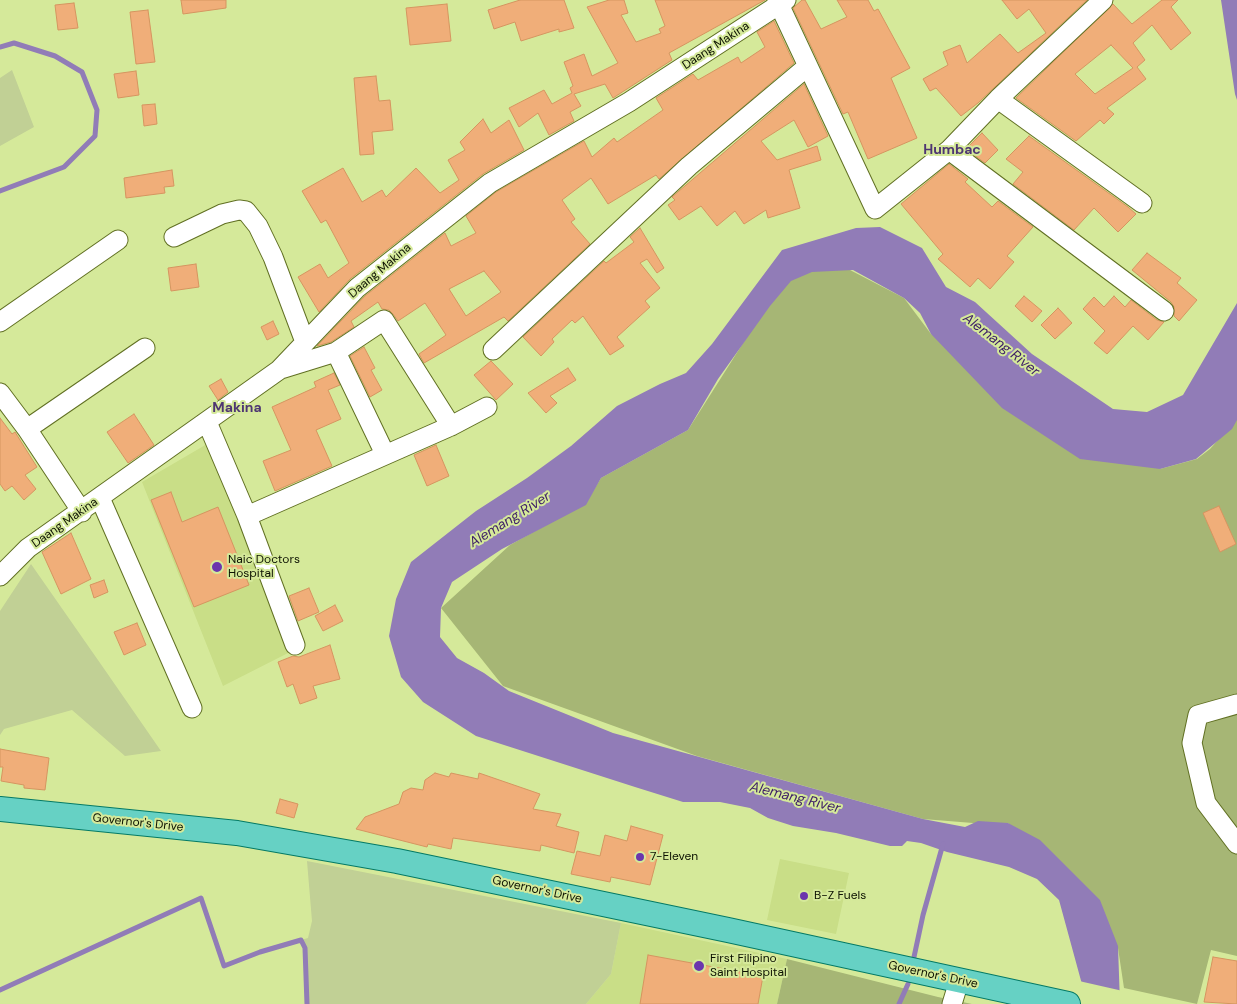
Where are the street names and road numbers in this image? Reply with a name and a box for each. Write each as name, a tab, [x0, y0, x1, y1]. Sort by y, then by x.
street label: Daang Makina	[680, 19, 752, 73]
street label: Daang Makina	[346, 241, 414, 301]
street label: Daang Makina	[29, 495, 101, 551]
street label: Governor's Drive	[92, 811, 184, 835]
street label: Governor's Drive	[491, 873, 583, 907]
street label: Governor's Drive	[887, 958, 979, 992]

